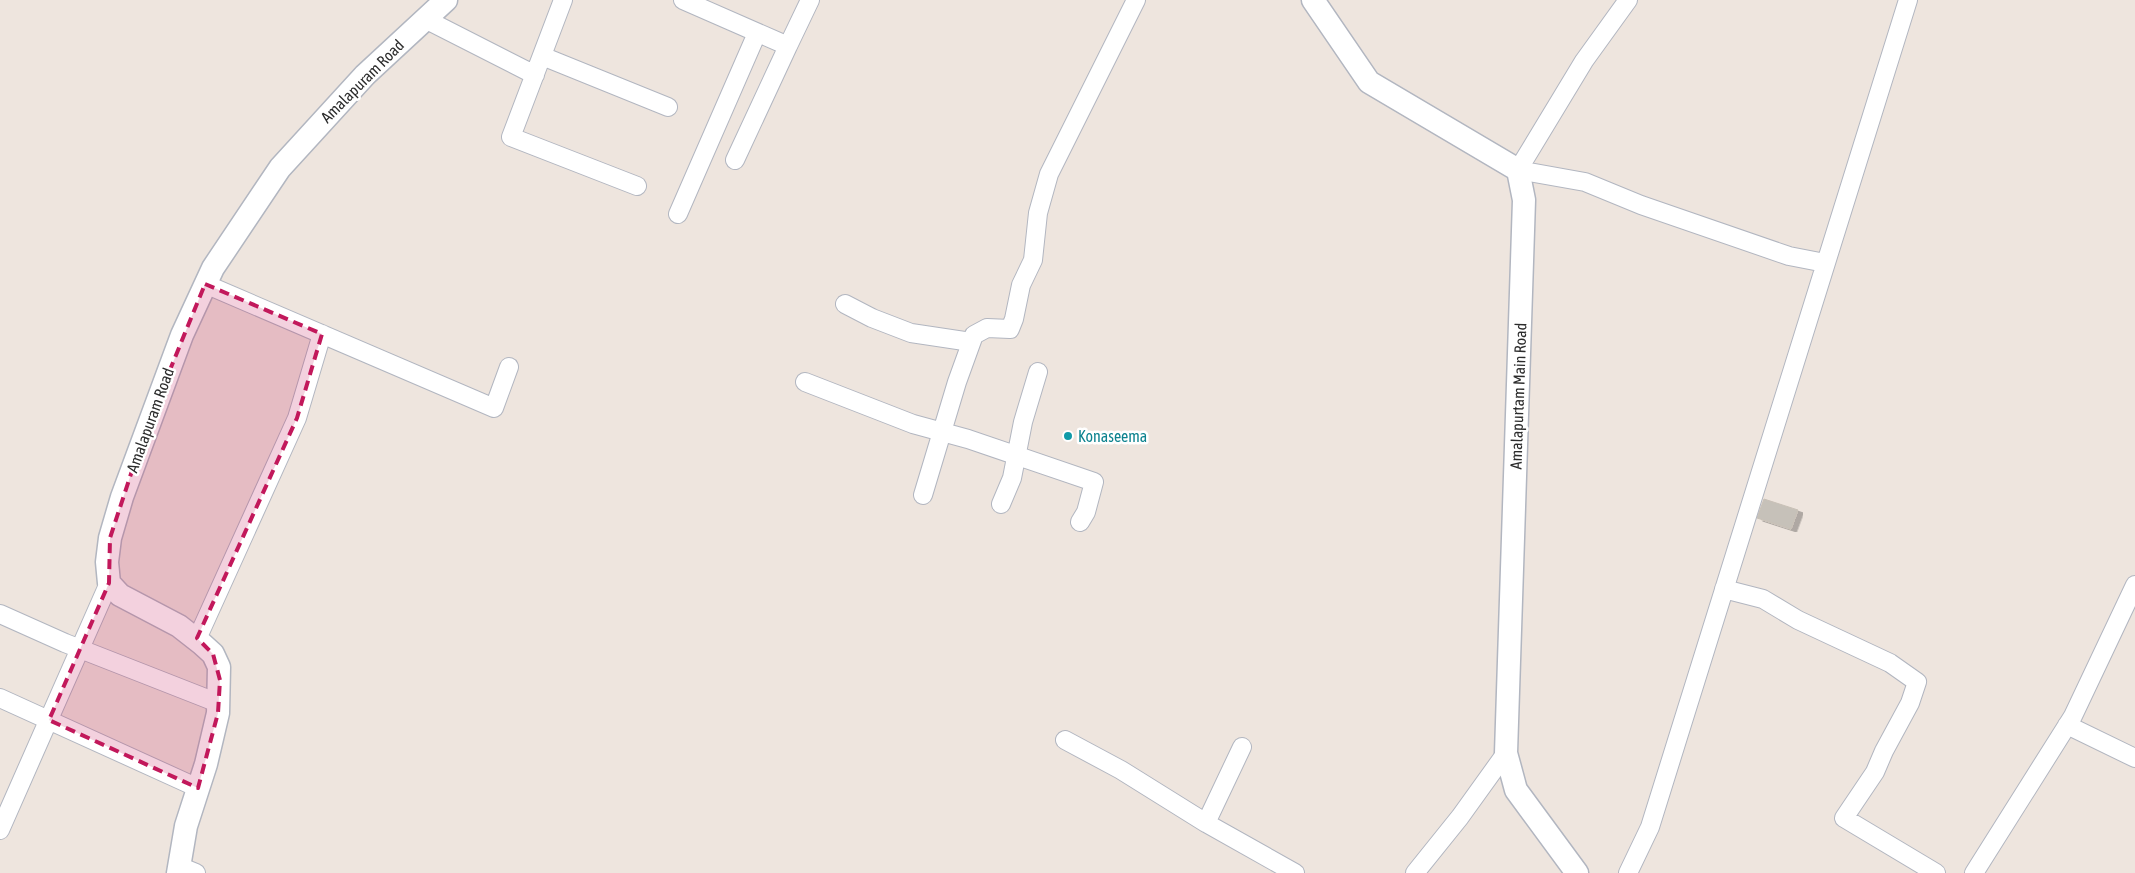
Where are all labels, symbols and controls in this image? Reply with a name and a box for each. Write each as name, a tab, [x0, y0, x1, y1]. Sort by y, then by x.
street label: Amalapuram Road	[317, 36, 408, 127]
street label: Amalapurtam Main Road	[1506, 323, 1531, 470]
street label: Amalapuram Road	[123, 365, 178, 475]
place label: Konaseema	[1078, 427, 1147, 445]
marker: Konaseema	[1062, 430, 1074, 442]

